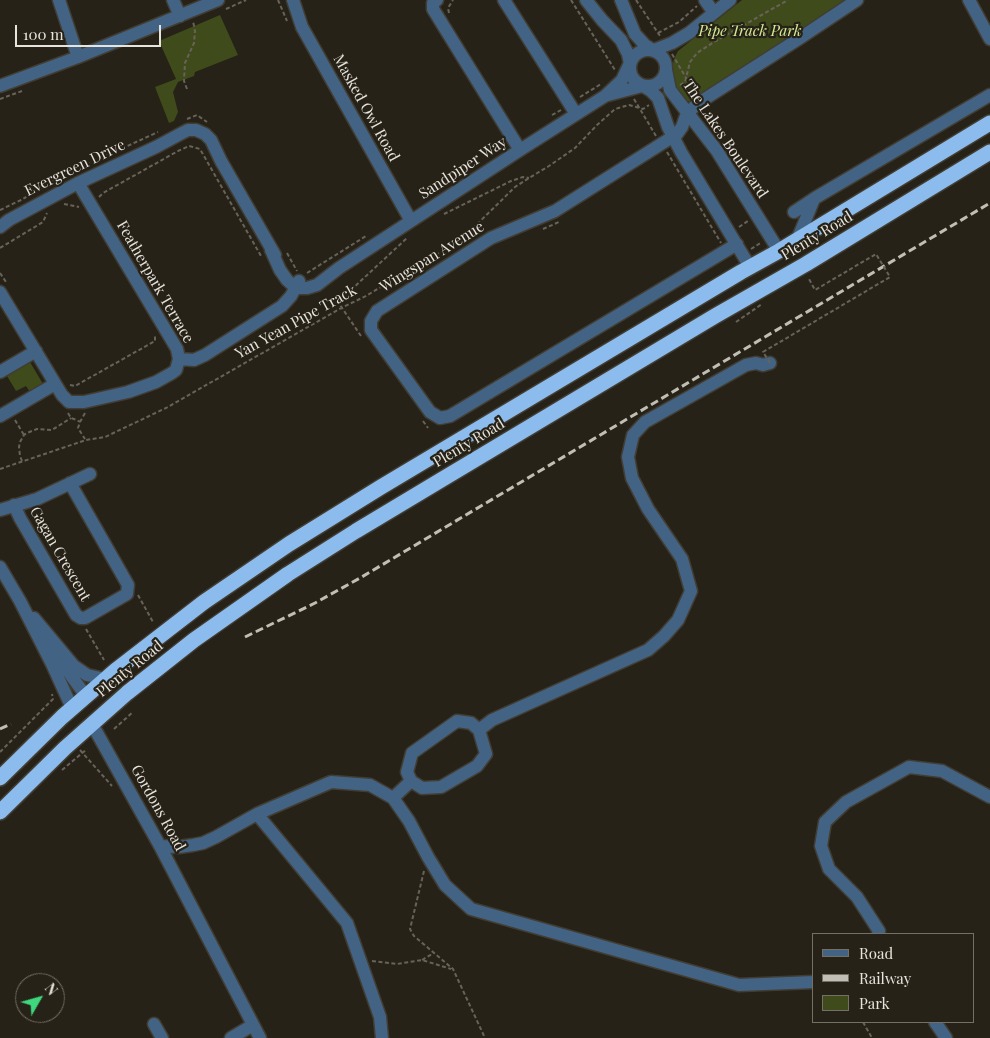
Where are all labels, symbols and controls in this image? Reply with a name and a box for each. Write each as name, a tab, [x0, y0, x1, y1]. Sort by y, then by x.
scale bar	[18, 15, 164, 47]
park label: Pipe Track Park	[699, 22, 801, 40]
text: 100 m	[23, 24, 64, 44]
street label: Masked Owl Road	[329, 51, 403, 165]
street label: The Lakes Boulevard	[679, 76, 771, 202]
street label: Sandpiper Way	[416, 133, 510, 203]
street label: Evergreen Drive	[22, 136, 128, 200]
street label: Plenty Road	[778, 208, 856, 264]
street label: Featherpark Terrace	[113, 218, 197, 346]
street label: Wingspan Avenue	[377, 218, 487, 296]
street label: Yan Yean Pipe Track	[232, 281, 360, 363]
street label: Plenty Road	[430, 415, 508, 471]
street label: Gagan Crescent	[26, 504, 94, 604]
street label: Plenty Road	[93, 637, 167, 701]
street label: Gordons Road	[127, 762, 189, 854]
legend	[812, 933, 975, 1023]
text: Road	[859, 943, 893, 963]
text: Railway	[859, 968, 911, 988]
north arrow	[15, 973, 65, 1023]
text: N	[41, 979, 62, 999]
text: Park	[859, 993, 890, 1013]

